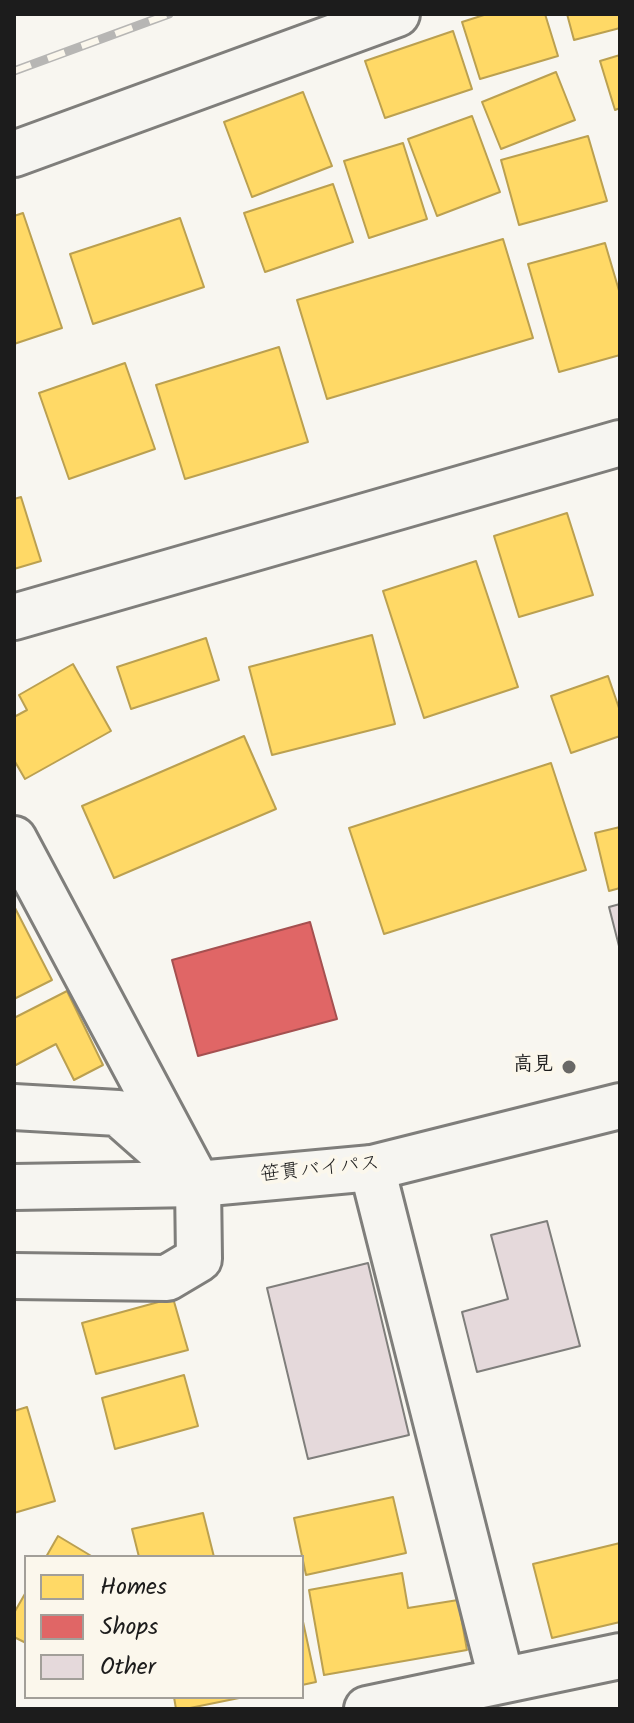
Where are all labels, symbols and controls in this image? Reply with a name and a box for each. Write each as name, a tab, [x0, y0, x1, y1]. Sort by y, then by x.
place label: 高見	[513, 1055, 553, 1079]
marker: 高見	[560, 1058, 578, 1076]
street label: 笹貫バイパス	[259, 1153, 381, 1189]
legend	[24, 1555, 304, 1699]
text: Homes	[100, 1568, 167, 1607]
text: Shops	[100, 1608, 158, 1647]
text: Other	[100, 1648, 156, 1687]

